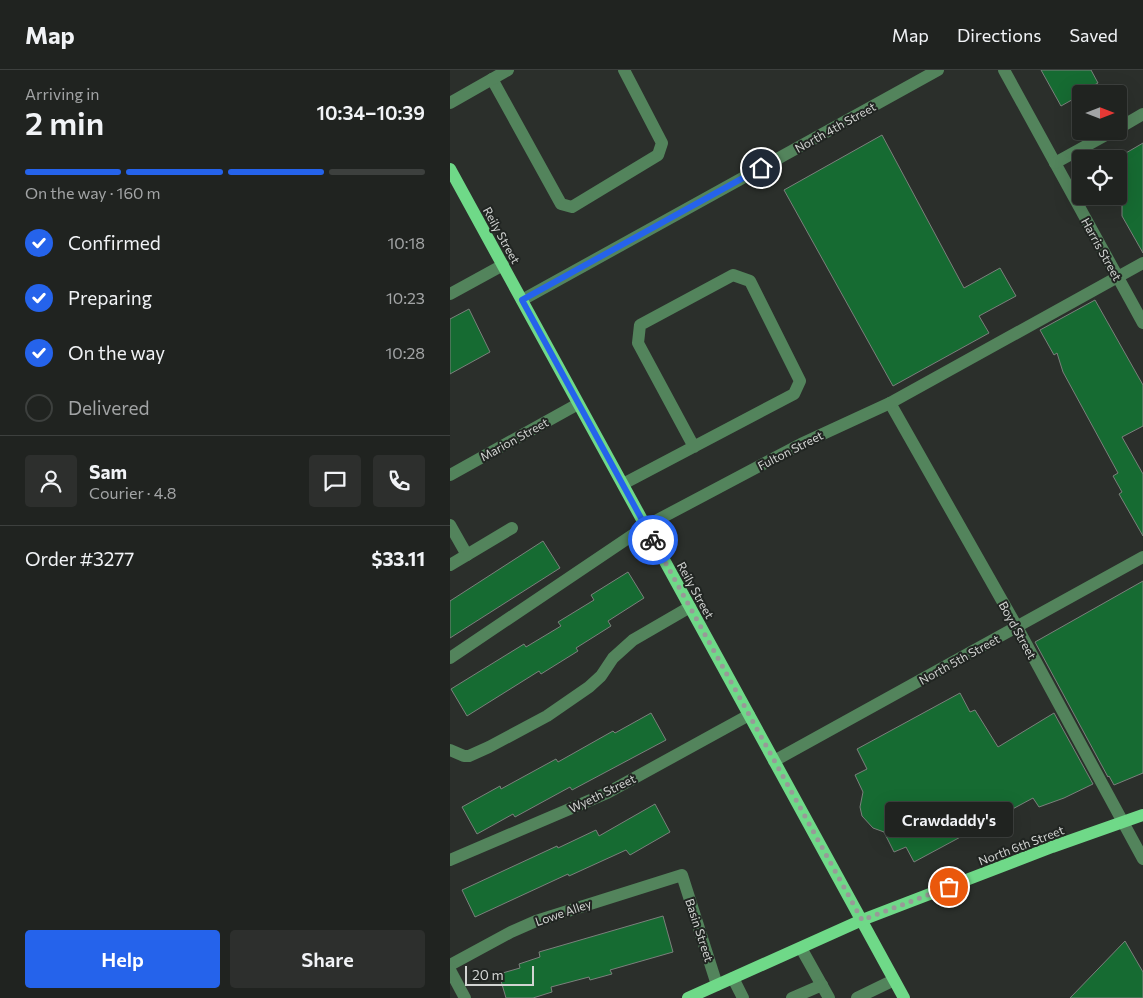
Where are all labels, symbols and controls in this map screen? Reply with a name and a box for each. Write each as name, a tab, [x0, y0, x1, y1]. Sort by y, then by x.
text: Map	[25, 20, 75, 49]
text: Map	[892, 24, 929, 46]
text: Directions	[957, 24, 1041, 46]
text: Saved	[1069, 24, 1118, 46]
text: Arriving in	[25, 84, 99, 103]
north arrow	[1072, 85, 1128, 140]
map controls	[1072, 85, 1127, 205]
street label: North 4th Street	[792, 99, 878, 155]
text: 10:34–10:39	[317, 101, 425, 124]
text: 2 min	[25, 102, 104, 142]
pin	[740, 147, 782, 189]
button: locate	[1072, 150, 1127, 205]
icon: home	[747, 154, 775, 182]
text: On the way · 160 m	[25, 183, 161, 202]
street label: Reily Street	[481, 204, 523, 266]
street label: Harris Street	[1079, 215, 1125, 283]
icon: check	[25, 229, 53, 257]
text: Confirmed	[68, 231, 161, 254]
text: 10:18	[387, 233, 425, 252]
icon: check	[25, 284, 53, 312]
text: Preparing	[68, 286, 152, 309]
text: 10:23	[386, 288, 425, 307]
icon: check	[25, 339, 53, 367]
text: On the way	[68, 341, 165, 364]
text: 10:28	[385, 343, 425, 362]
text: Delivered	[68, 396, 149, 419]
street label: Marion Street	[477, 414, 551, 463]
street label: Fulton Street	[755, 427, 825, 472]
button: person	[25, 455, 77, 507]
button: chat	[309, 455, 361, 507]
button: phone	[373, 455, 425, 507]
text: Sam	[89, 460, 127, 483]
text: Courier · 4.8	[89, 483, 176, 502]
courier	[628, 515, 678, 565]
icon: bike	[639, 526, 667, 554]
text: Order #3277	[25, 547, 134, 570]
text: $33.11	[372, 547, 425, 570]
street label: Reily Street	[675, 559, 717, 621]
street label: Boyd Street	[996, 599, 1040, 661]
street label: North 5th Street	[916, 631, 1002, 687]
street label: Wyeth Street	[567, 771, 638, 815]
callout: Crawdaddy's	[885, 802, 1013, 837]
text: Crawdaddy's	[902, 810, 996, 829]
street label: North 6th Street	[976, 822, 1066, 868]
pin	[928, 866, 970, 908]
icon: bag	[935, 873, 963, 901]
street label: Lowe Alley	[533, 896, 593, 928]
street label: Basin Street	[683, 897, 717, 963]
button: Help	[25, 930, 220, 988]
button: Share	[230, 930, 425, 988]
scale bar	[465, 963, 534, 986]
text: 20 m	[472, 966, 504, 983]

